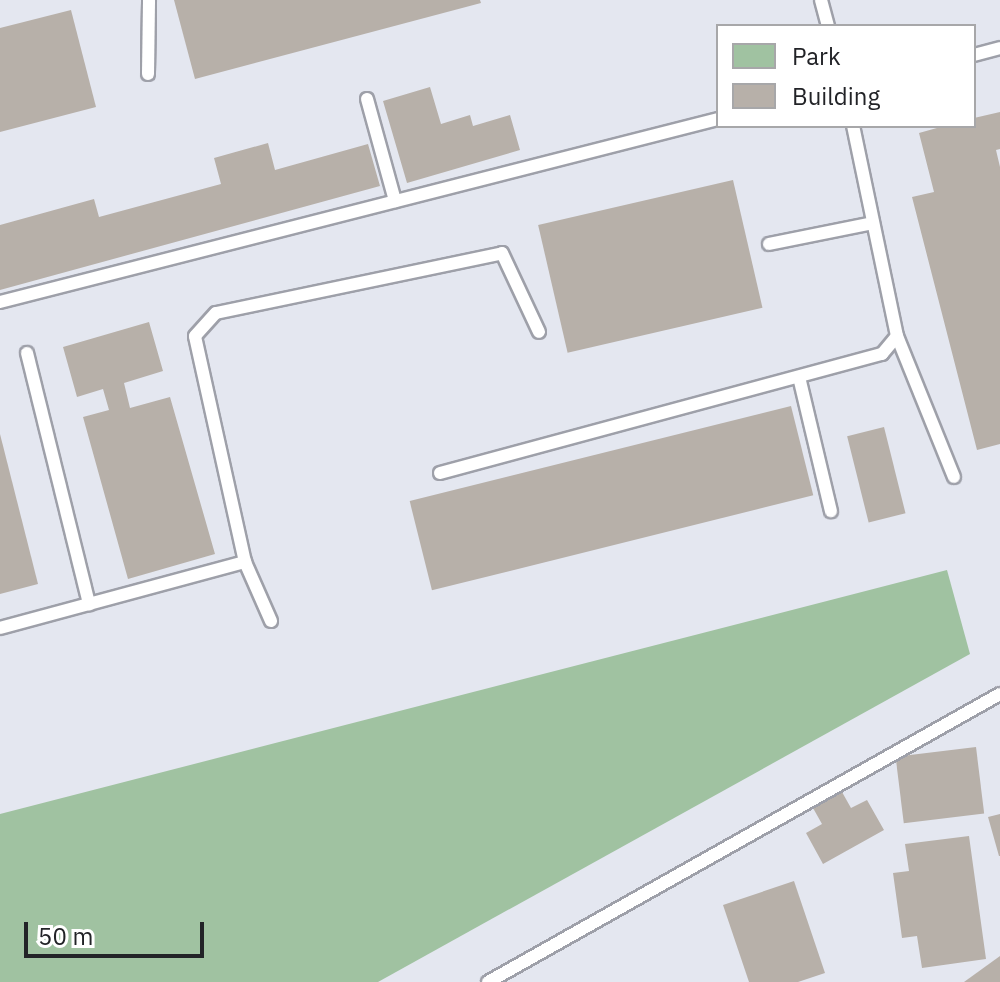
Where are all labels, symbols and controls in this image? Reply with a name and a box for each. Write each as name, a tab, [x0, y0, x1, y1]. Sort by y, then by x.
legend	[716, 24, 976, 128]
text: Park	[792, 40, 841, 72]
text: Building	[792, 80, 880, 112]
scale bar	[28, 906, 208, 956]
text: 50 m	[38, 920, 93, 952]

